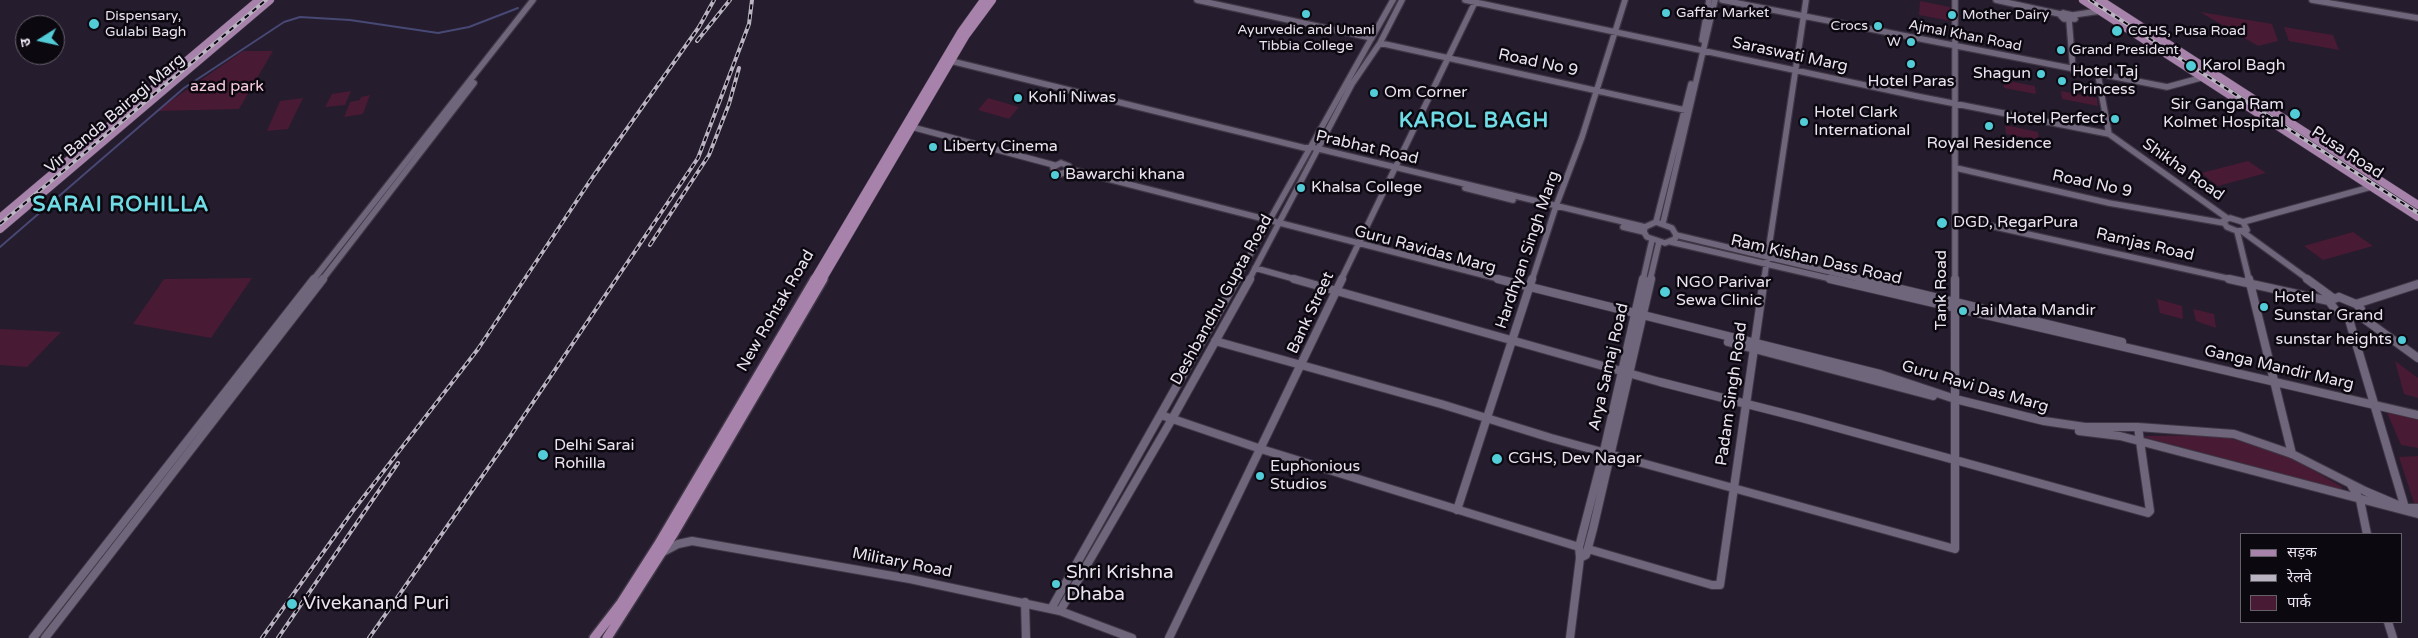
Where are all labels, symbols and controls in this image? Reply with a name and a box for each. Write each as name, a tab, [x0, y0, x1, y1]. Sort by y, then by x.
place label: Gaffar Market	[1676, 5, 1769, 21]
marker: Gaffar Market	[1660, 7, 1672, 19]
place label: Mother Dairy	[1962, 7, 2049, 23]
place label: Dispensary, Gulabi Bagh	[105, 8, 186, 40]
marker: Ayurvedic and Unani Tibbia College	[1300, 8, 1312, 20]
marker: Mother Dairy	[1946, 9, 1958, 21]
north arrow	[15, 15, 65, 65]
marker: Dispensary, Gulabi Bagh	[87, 17, 101, 31]
street label: Ajmal Khan Road	[1907, 17, 2023, 55]
place label: Crocs	[1831, 18, 1868, 34]
marker: Crocs	[1872, 20, 1884, 32]
place label: Ayurvedic and Unani Tibbia College	[1237, 22, 1375, 54]
place label: CGHS, Pusa Road	[2128, 23, 2246, 39]
marker: CGHS, Pusa Road	[2110, 24, 2124, 38]
street label: Saraswati Marg	[1730, 33, 1850, 77]
place label: W	[1887, 34, 1901, 50]
marker: W	[1905, 36, 1917, 48]
text: उ	[17, 37, 35, 48]
place label: Grand President	[2071, 42, 2179, 58]
marker: Grand President	[2055, 44, 2067, 56]
street label: Road No 9	[1496, 45, 1580, 81]
street label: Vir Banda Bairagi Marg	[41, 50, 189, 178]
place label: Karol Bagh	[2202, 56, 2285, 76]
marker: Hotel Paras	[1905, 58, 1917, 70]
marker: Karol Bagh	[2184, 59, 2198, 73]
place label: Hotel Taj Princess	[2072, 62, 2138, 100]
place label: Shagun	[1973, 64, 2031, 84]
marker: Shagun	[2035, 68, 2047, 80]
place label: Hotel Paras	[1868, 72, 1954, 92]
marker: Hotel Taj Princess	[2056, 75, 2068, 87]
park label: azad park	[190, 77, 264, 97]
place label: Om Corner	[1384, 83, 1467, 103]
marker: Om Corner	[1368, 87, 1380, 99]
place label: Kohli Niwas	[1028, 88, 1116, 108]
marker: Kohli Niwas	[1012, 92, 1024, 104]
place label: Sir Ganga Ram Kolmet Hospital	[2163, 95, 2284, 133]
place label: Hotel Clark International	[1814, 103, 1910, 141]
marker: Sir Ganga Ram Kolmet Hospital	[2288, 107, 2302, 121]
district label: KAROL BAGH	[1397, 108, 1551, 134]
place label: Hotel Perfect	[2005, 109, 2105, 129]
marker: Hotel Perfect	[2109, 113, 2121, 125]
marker: Hotel Clark International	[1798, 116, 1810, 128]
marker: Royal Residence	[1983, 120, 1995, 132]
street label: Pusa Road	[2308, 123, 2386, 183]
street label: Prabhat Road	[1314, 127, 1420, 169]
place label: Royal Residence	[1926, 134, 2052, 154]
street label: Shikha Road	[2138, 135, 2228, 205]
place label: Liberty Cinema	[943, 137, 1058, 157]
marker: Liberty Cinema	[927, 141, 939, 153]
place label: Bawarchi khana	[1065, 165, 1185, 185]
street label: Road No 9	[2050, 166, 2134, 202]
street label: Hardhyan Singh Marg	[1492, 168, 1564, 332]
marker: Bawarchi khana	[1049, 169, 1061, 181]
place label: Khalsa College	[1311, 178, 1422, 198]
marker: Khalsa College	[1295, 182, 1307, 194]
district label: SARAI ROHILLA	[31, 192, 211, 218]
street label: Deshbandhu Gupta Road	[1167, 211, 1277, 389]
place label: DGD, RegarPura	[1953, 213, 2078, 233]
marker: DGD, RegarPura	[1935, 216, 1949, 230]
street label: Guru Ravidas Marg	[1352, 222, 1498, 278]
street label: Ramjas Road	[2094, 224, 2196, 266]
street label: Ram Kishan Dass Road	[1729, 231, 1903, 289]
street label: New Rohtak Road	[733, 247, 819, 375]
street label: Tank Road	[1932, 250, 1952, 330]
street label: Bank Street	[1284, 269, 1338, 357]
place label: NGO Parivar Sewa Clinic	[1676, 273, 1771, 311]
marker: NGO Parivar Sewa Clinic	[1658, 285, 1672, 299]
place label: Hotel Sunstar Grand	[2274, 288, 2383, 326]
street label: Arya Samaj Road	[1585, 301, 1633, 433]
place label: Jai Mata Mandir	[1973, 301, 2096, 321]
marker: Hotel Sunstar Grand	[2258, 301, 2270, 313]
marker: Jai Mata Mandir	[1957, 305, 1969, 317]
street label: Padam Singh Road	[1712, 321, 1752, 467]
place label: sunstar heights	[2276, 330, 2392, 350]
marker: sunstar heights	[2396, 334, 2408, 346]
street label: Ganga Mandir Marg	[2202, 341, 2356, 395]
street label: Guru Ravi Das Marg	[1899, 357, 2051, 417]
place label: Delhi Sarai Rohilla	[554, 436, 635, 474]
marker: Delhi Sarai Rohilla	[536, 448, 550, 462]
place label: CGHS, Dev Nagar	[1508, 449, 1642, 469]
marker: CGHS, Dev Nagar	[1490, 452, 1504, 466]
place label: Euphonious Studios	[1270, 457, 1360, 495]
marker: Euphonious Studios	[1254, 470, 1266, 482]
legend	[2240, 533, 2403, 623]
text: सड़क	[2287, 543, 2317, 561]
street label: Military Road	[850, 544, 954, 582]
place label: Shri Krishna Dhaba	[1066, 562, 1174, 606]
text: रेलवे	[2287, 568, 2312, 586]
marker: Shri Krishna Dhaba	[1050, 578, 1062, 590]
place label: Vivekanand Puri	[303, 593, 449, 615]
text: पार्क	[2287, 593, 2311, 611]
marker: Vivekanand Puri	[285, 597, 299, 611]

